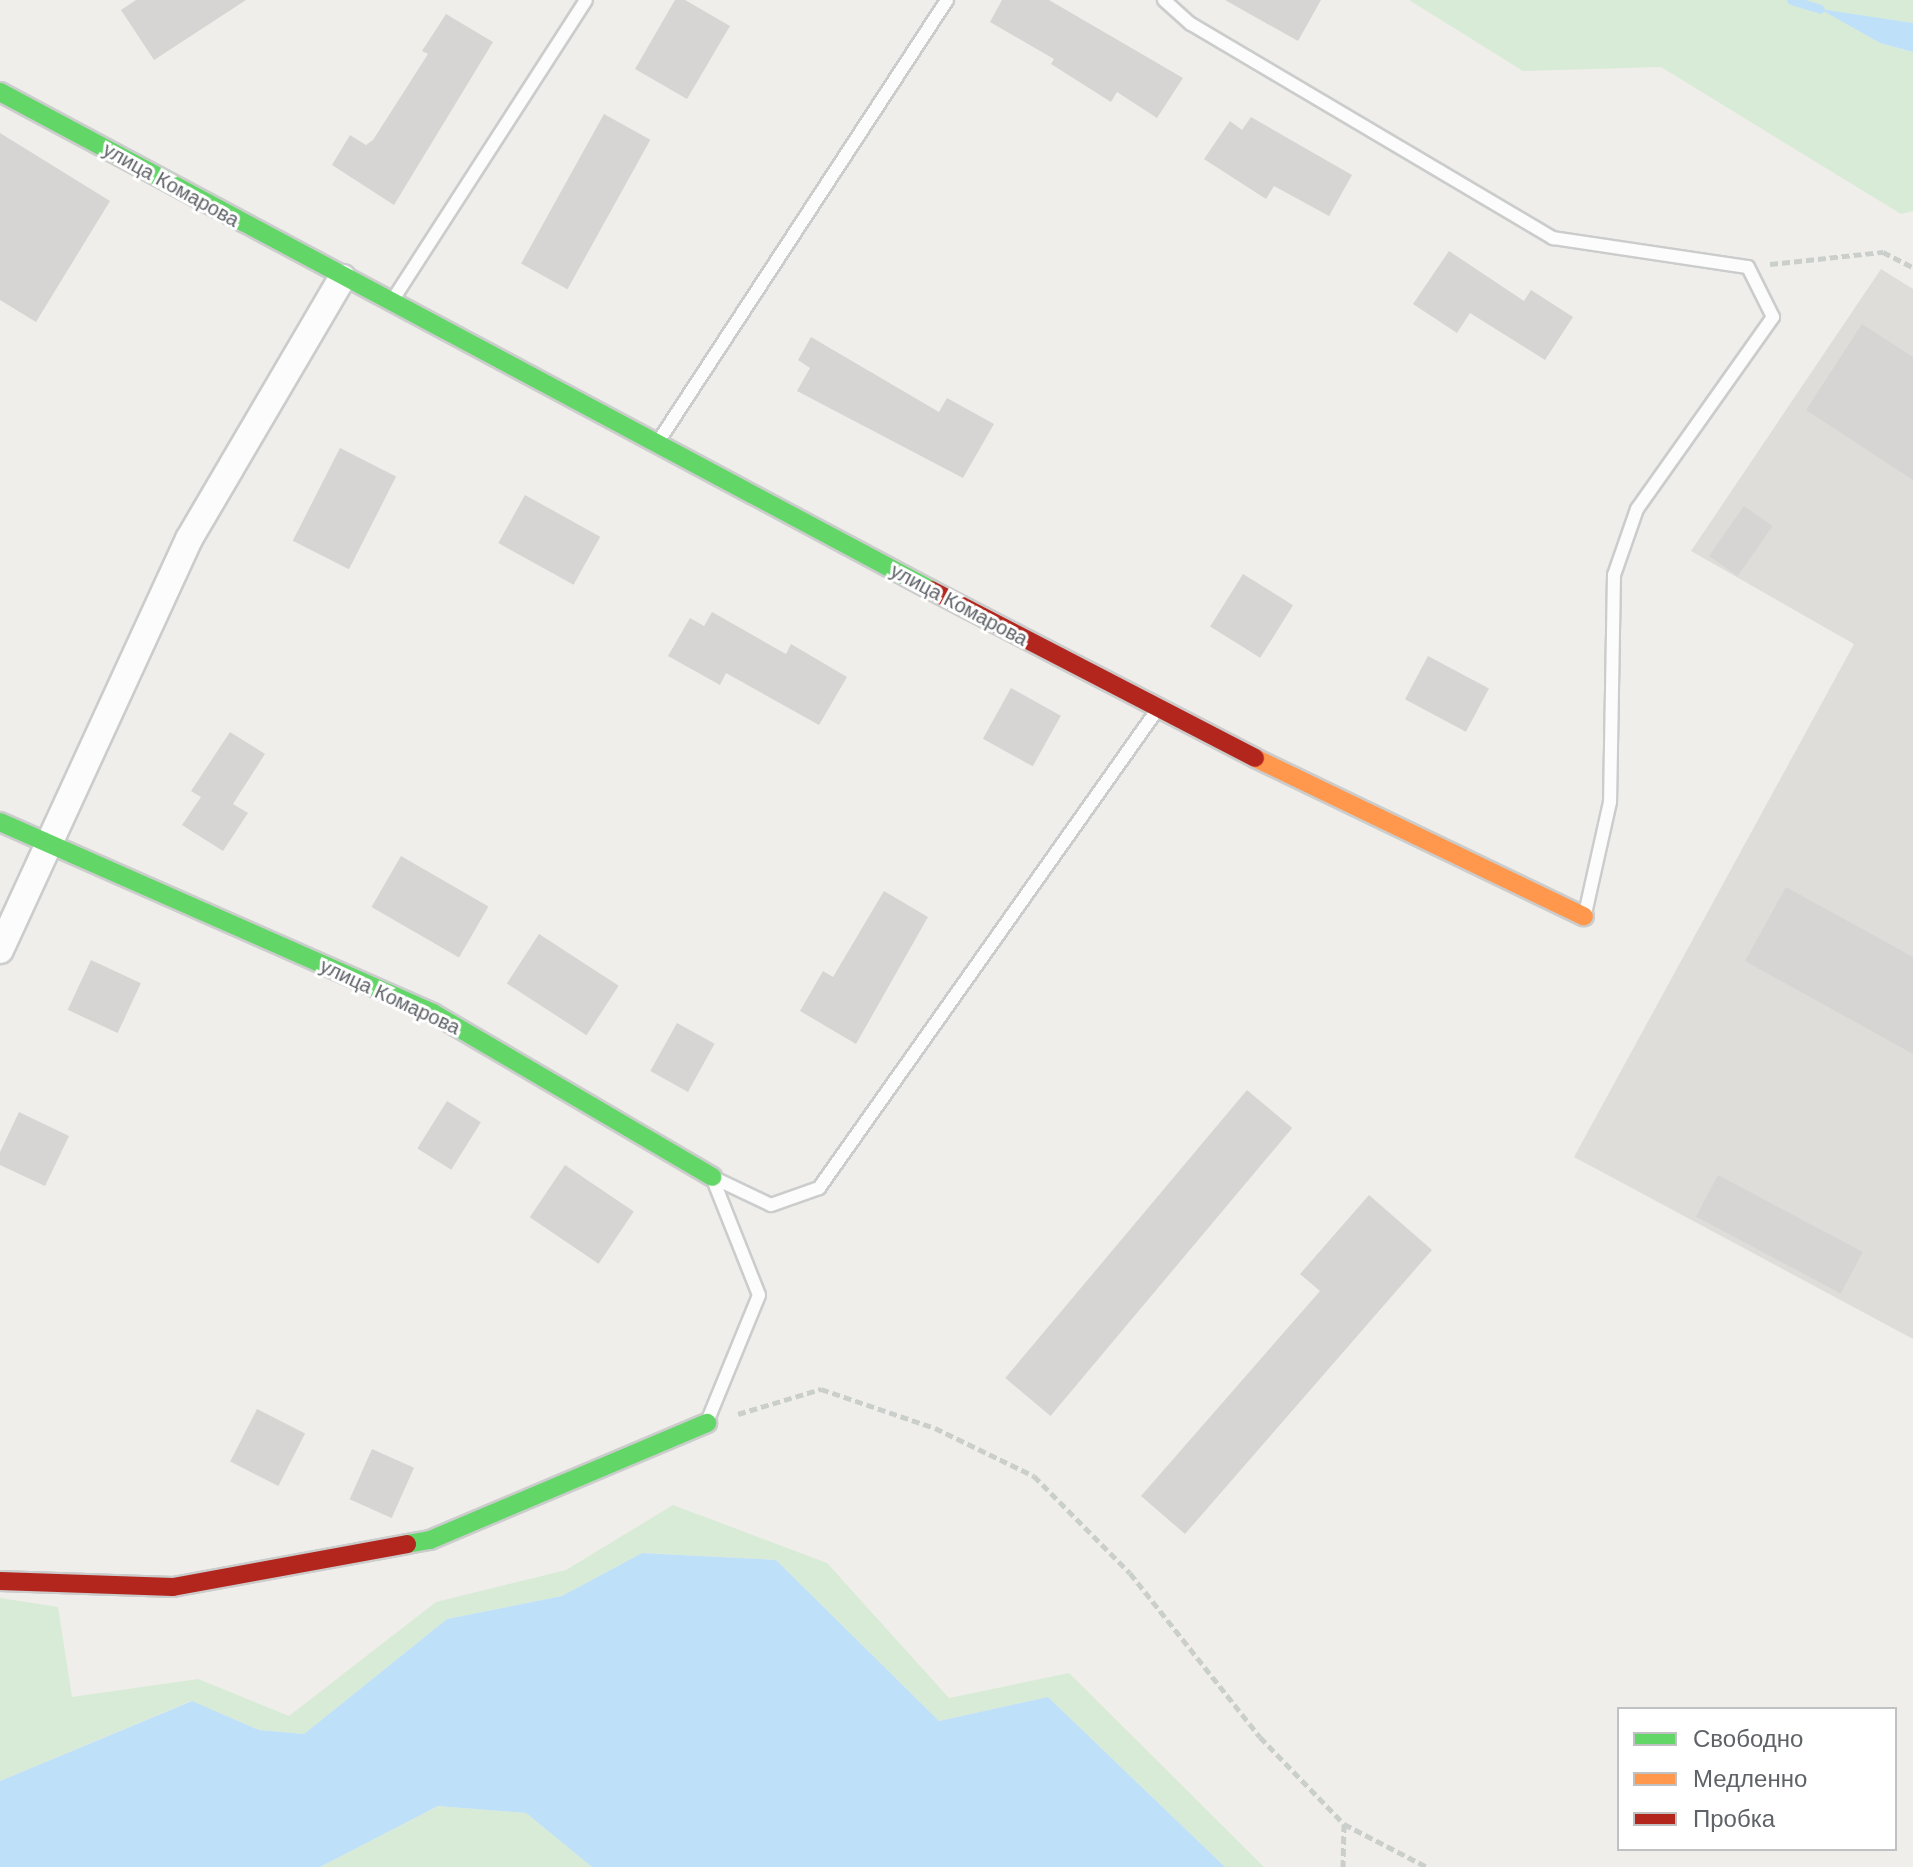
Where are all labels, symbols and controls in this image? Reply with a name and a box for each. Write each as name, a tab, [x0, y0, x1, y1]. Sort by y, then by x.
street label: улица Комарова	[99, 138, 243, 232]
street label: улица Комарова	[886, 559, 1032, 651]
street label: улица Комарова	[316, 954, 464, 1040]
legend	[1617, 1707, 1897, 1851]
text: Свободно	[1693, 1725, 1803, 1752]
text: Медленно	[1693, 1765, 1807, 1792]
text: Пробка	[1693, 1805, 1775, 1832]

